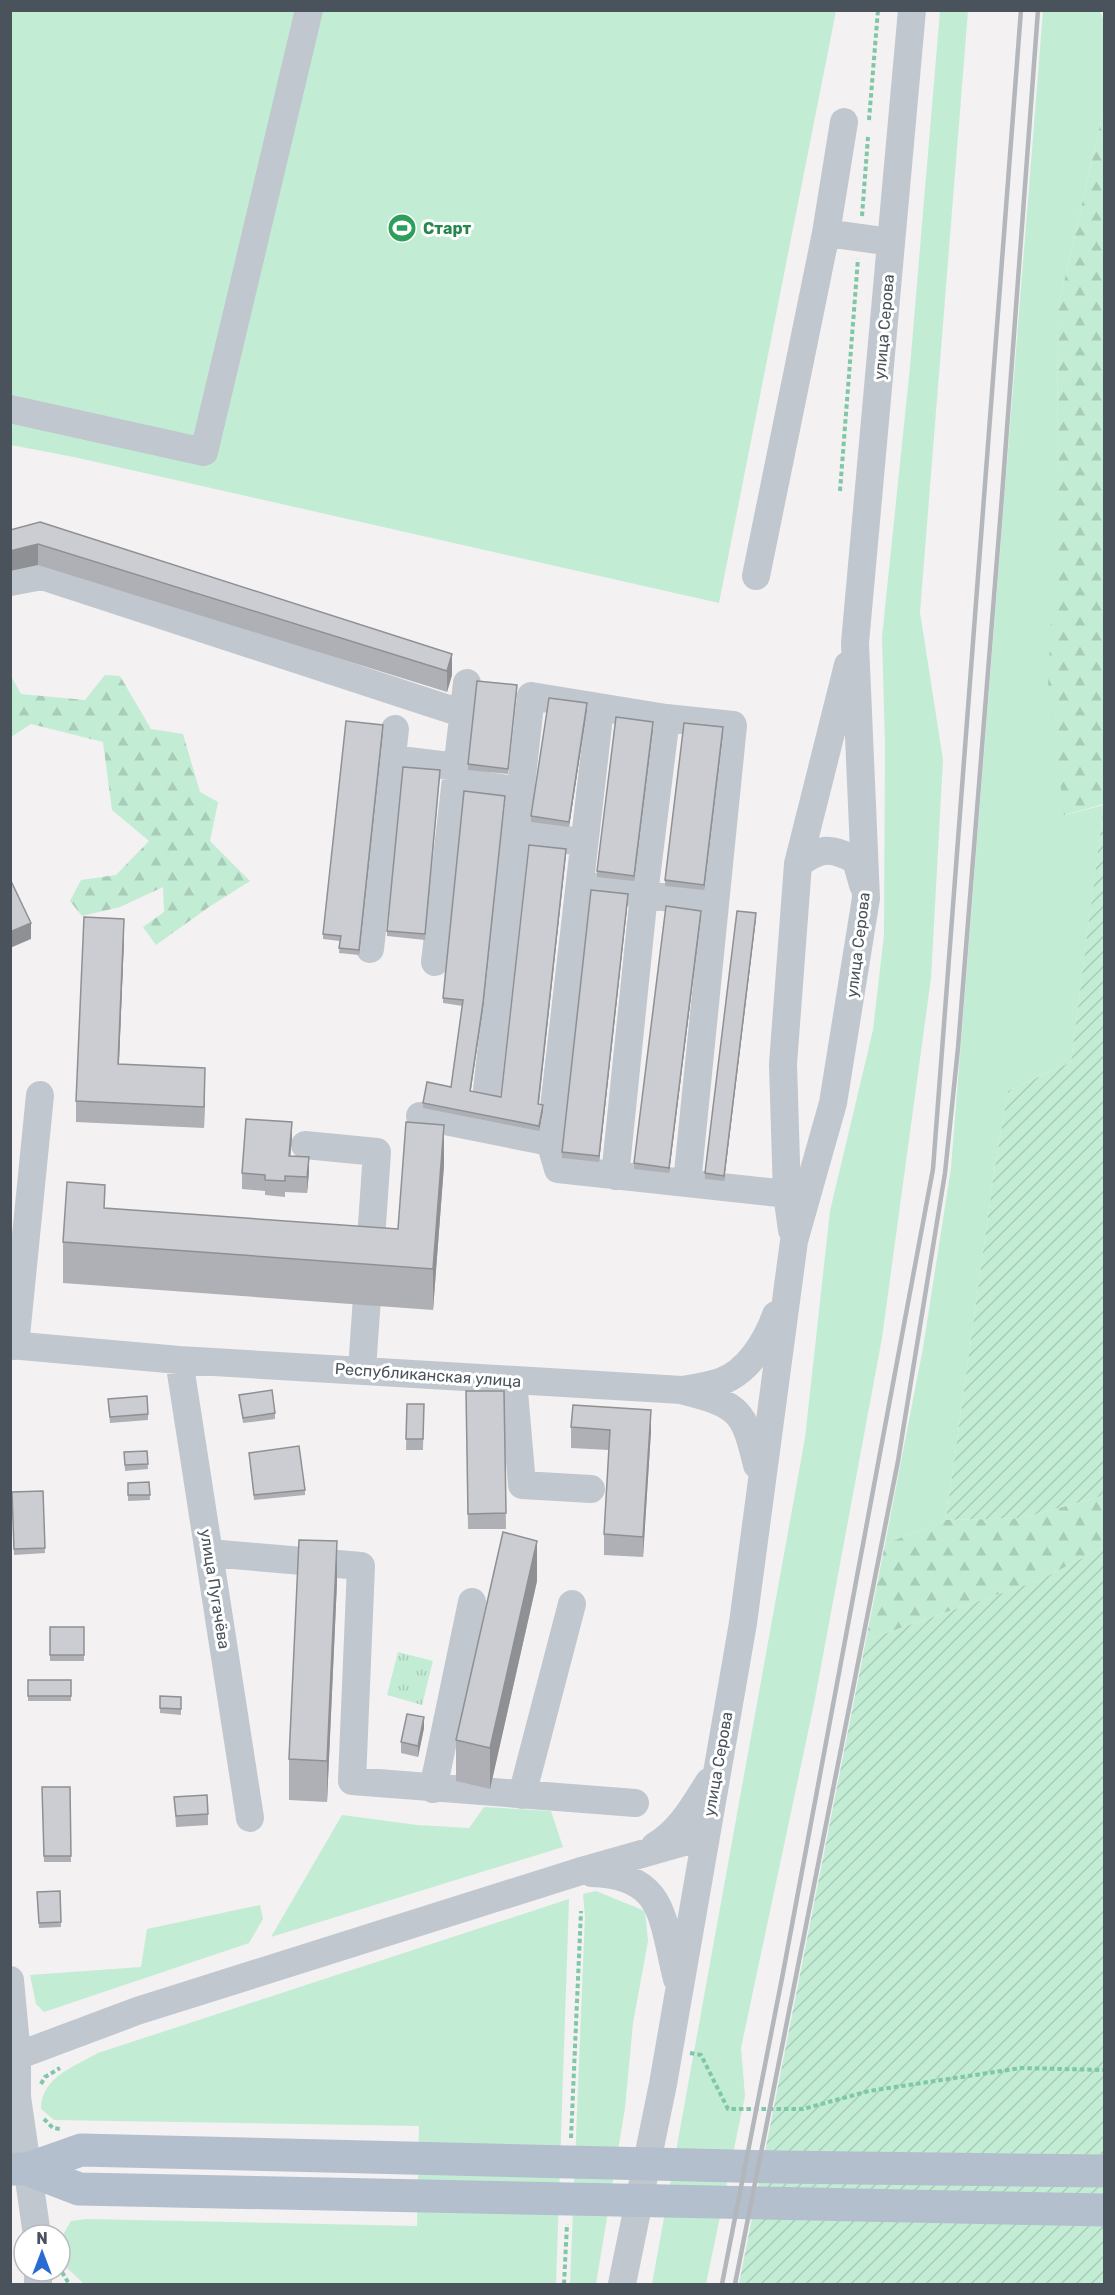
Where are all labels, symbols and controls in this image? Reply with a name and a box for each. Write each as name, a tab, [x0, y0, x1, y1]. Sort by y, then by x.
sports icon: Старт	[386, 212, 418, 244]
place label: Старт	[423, 219, 472, 238]
street label: улица Серова	[870, 273, 898, 381]
street label: улица Серова	[842, 891, 874, 999]
street label: Республиканская улица	[334, 1359, 522, 1391]
street label: улица Пугачёва	[196, 1528, 234, 1650]
street label: улица Серова	[699, 1710, 737, 1818]
north arrow	[12, 2223, 72, 2283]
text: N	[36, 2229, 48, 2248]

